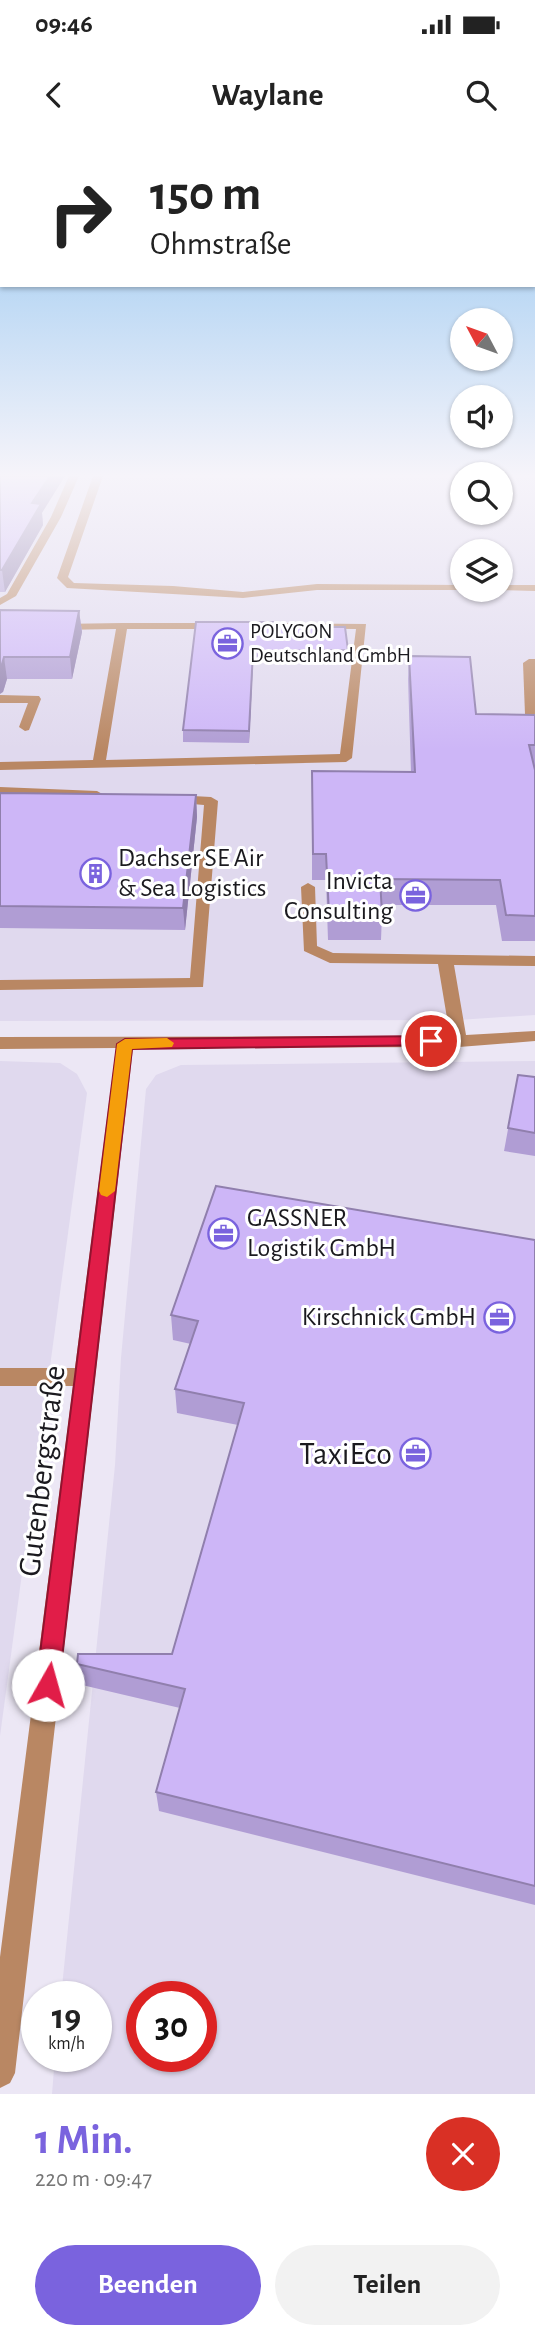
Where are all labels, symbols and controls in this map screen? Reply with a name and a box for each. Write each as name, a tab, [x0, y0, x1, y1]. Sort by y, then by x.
text: 09:46	[35, 11, 93, 37]
icon: back	[35, 76, 73, 114]
icon: search	[462, 76, 500, 114]
text: Waylane	[211, 79, 324, 111]
icon: right	[35, 168, 126, 259]
text: 150 m	[150, 170, 261, 219]
text: Ohmstraße	[150, 228, 292, 260]
north arrow	[450, 308, 513, 371]
map controls	[450, 308, 513, 602]
button: sound	[450, 385, 513, 448]
button: search	[450, 462, 513, 525]
button: layers	[450, 539, 513, 602]
place label: POLYGON Deutschland GmbH	[250, 621, 411, 666]
office icon: POLYGON Deutschland GmbH	[210, 626, 244, 660]
place label: Dachser SE Air & Sea Logistics	[118, 845, 266, 901]
building icon: Dachser SE Air & Sea Logistics	[78, 856, 112, 890]
place label: Invicta Consulting	[284, 868, 393, 924]
office icon: Invicta Consulting	[399, 879, 433, 913]
pin	[401, 1011, 461, 1071]
icon: arrive	[412, 1022, 450, 1060]
place label: GASSNER Logistik GmbH	[247, 1205, 396, 1261]
office icon: GASSNER Logistik GmbH	[207, 1216, 241, 1250]
office icon: Kirschnick GmbH	[482, 1300, 516, 1334]
place label: Kirschnick GmbH	[302, 1304, 476, 1330]
street label: Gutenbergstraße	[13, 1364, 71, 1578]
office icon: TaxiEco	[398, 1437, 432, 1471]
place label: TaxiEco	[299, 1438, 392, 1470]
position arrow	[11, 1648, 85, 1722]
speed limit sign: 30	[126, 1981, 217, 2072]
text: 19	[52, 2000, 81, 2035]
text: km/h	[48, 2035, 85, 2053]
button: close	[426, 2117, 500, 2191]
text: 1 Min.	[35, 2119, 133, 2161]
text: 220 m · 09:47	[35, 2168, 152, 2191]
button: Beenden	[35, 2245, 261, 2325]
button: Teilen	[275, 2245, 500, 2325]

